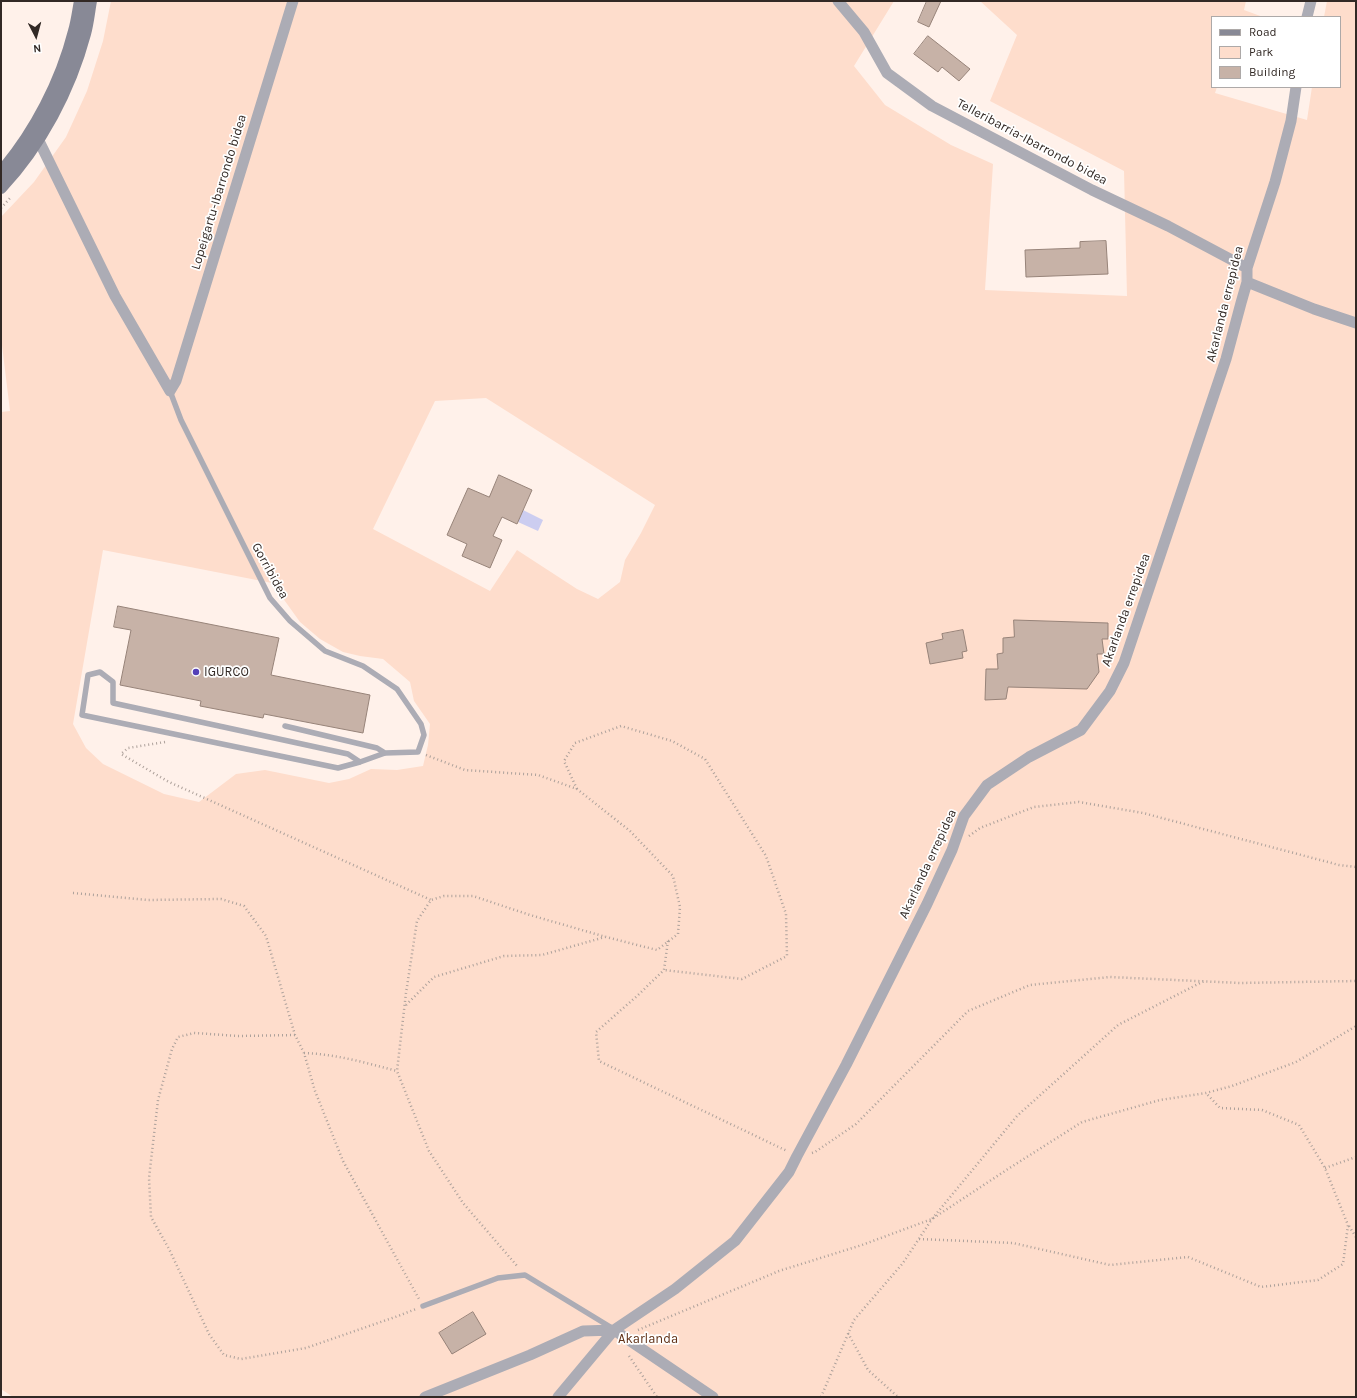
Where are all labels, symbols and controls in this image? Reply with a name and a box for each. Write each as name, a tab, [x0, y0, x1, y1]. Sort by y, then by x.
north arrow	[16, 16, 56, 56]
legend	[1211, 16, 1341, 88]
text: Road	[1249, 25, 1277, 39]
text: N	[33, 42, 42, 55]
text: Park	[1249, 45, 1273, 59]
text: Building	[1249, 65, 1295, 79]
street label: Telleribarria-Ibarrondo bidea	[954, 96, 1110, 188]
street label: Lopeigartu-Ibarrondo bidea	[188, 112, 250, 272]
street label: Akarlanda errepidea	[1203, 244, 1247, 364]
street label: Gorribidea	[248, 540, 292, 602]
street label: Akarlanda errepidea	[1098, 551, 1154, 669]
place label: IGURCO	[204, 664, 249, 680]
marker: IGURCO	[191, 667, 201, 677]
street label: Akarlanda errepidea	[896, 807, 960, 921]
park label: Akarlanda	[618, 1331, 678, 1347]

